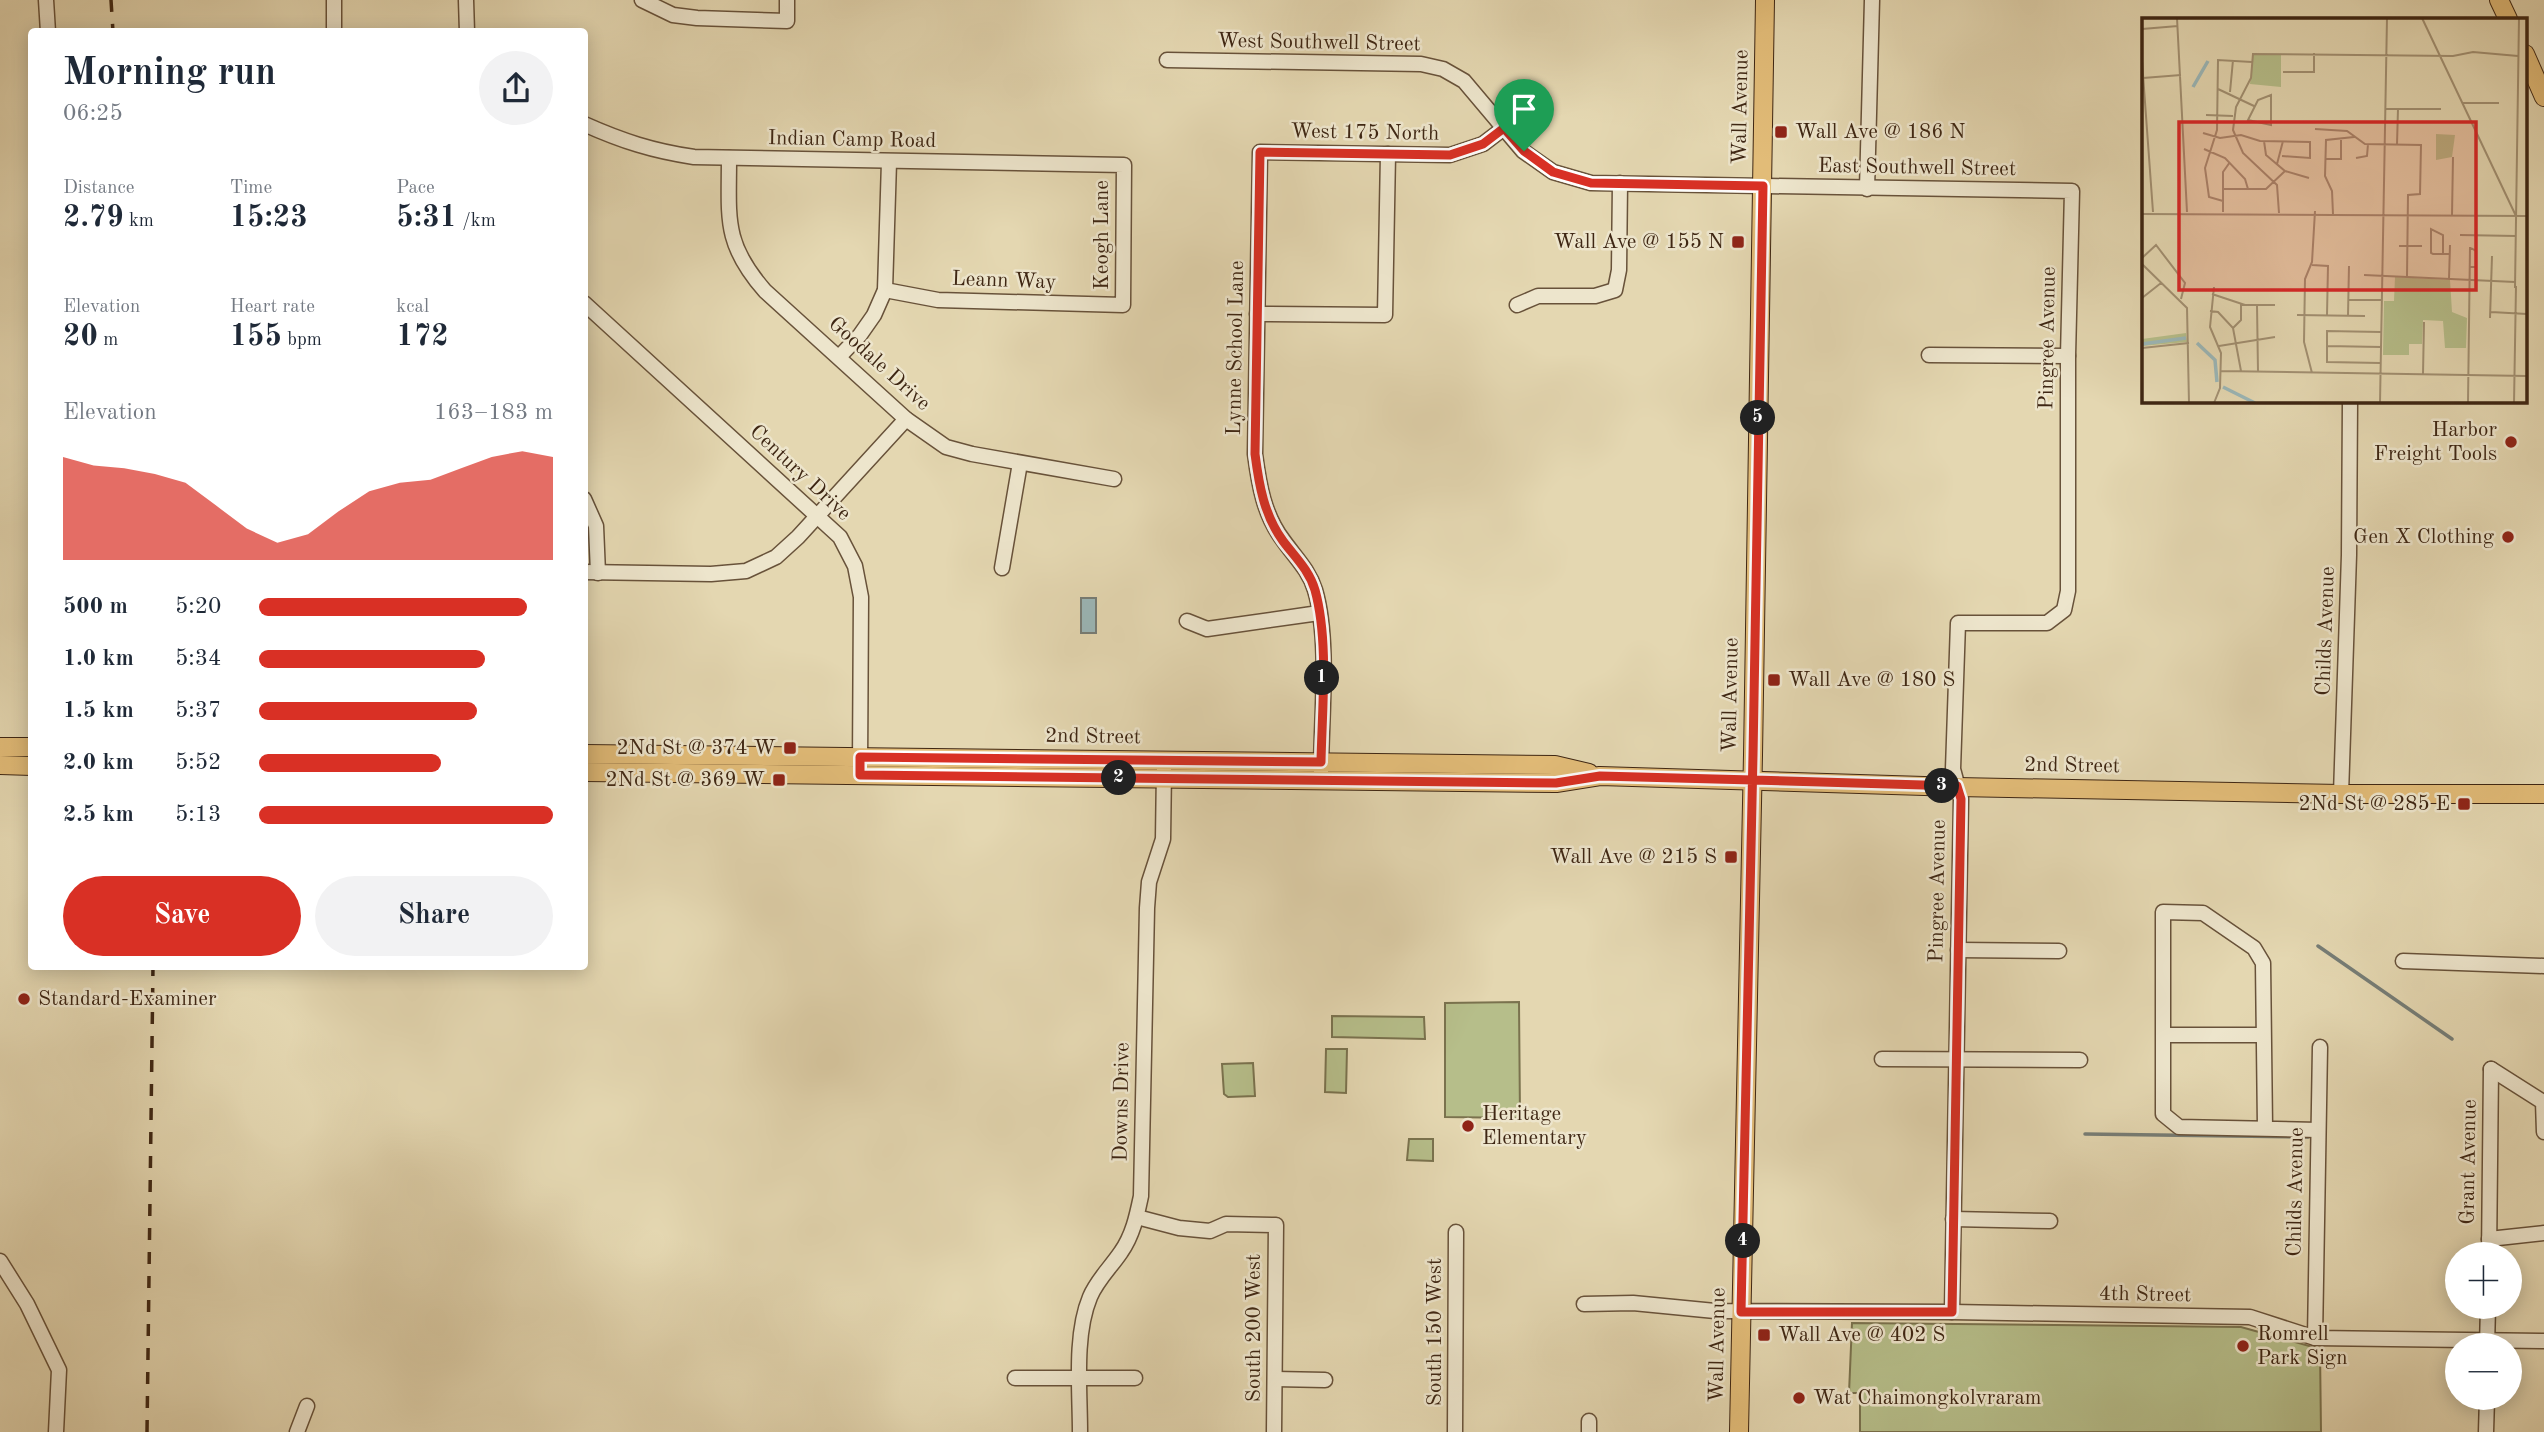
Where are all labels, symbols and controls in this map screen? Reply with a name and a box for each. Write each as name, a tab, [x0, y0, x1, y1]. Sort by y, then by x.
inset map	[2142, 18, 2526, 402]
street label: West Southwell Street	[1217, 31, 1421, 55]
street label: Wall Avenue	[1729, 49, 1753, 165]
button: share	[479, 51, 553, 125]
text: Morning run	[63, 55, 276, 93]
pin	[1494, 79, 1554, 151]
icon: arrive	[1505, 90, 1543, 128]
text: 06:25	[63, 102, 123, 125]
street label: West 175 North	[1290, 121, 1440, 145]
place label: Wall Ave @ 186 N	[1795, 122, 1965, 143]
marker: Wall Ave @ 186 N	[1773, 124, 1789, 140]
street label: Indian Camp Road	[768, 128, 936, 152]
street label: East Southwell Street	[1818, 156, 2016, 180]
text: Distance	[63, 179, 135, 198]
text: Time	[230, 179, 272, 198]
text: Pace	[396, 179, 435, 198]
street label: Keogh Lane	[1092, 180, 1113, 290]
text: 2.79	[63, 203, 124, 233]
text: 15:23	[230, 203, 308, 233]
text: 5:31	[396, 203, 457, 233]
text: km	[124, 212, 154, 231]
text: /km	[457, 212, 496, 231]
place label: Wall Ave @ 155 N	[1554, 232, 1724, 253]
marker: Wall Ave @ 155 N	[1730, 234, 1746, 250]
street label: Lynne School Lane	[1224, 260, 1248, 436]
street label: Pingree Avenue	[2036, 266, 2060, 410]
street label: Leann Way	[951, 269, 1057, 293]
text: Elevation	[63, 298, 140, 317]
text: Heart rate	[230, 298, 315, 317]
text: kcal	[396, 298, 429, 317]
street label: Goodale Drive	[824, 313, 934, 415]
text: 20	[63, 322, 98, 352]
text: 155	[230, 322, 282, 352]
text: 172	[396, 322, 449, 352]
text: m	[98, 331, 118, 350]
text: bpm	[282, 331, 322, 350]
pin: 5	[1740, 400, 1776, 436]
text: Elevation	[63, 401, 157, 424]
text: 163–183 m	[434, 401, 553, 424]
text: 5	[1752, 408, 1763, 427]
place label: Harbor Freight Tools	[2374, 420, 2497, 465]
street label: Century Drive	[745, 421, 855, 525]
marker: Harbor Freight Tools	[2503, 434, 2519, 450]
place label: Gen X Clothing	[2353, 527, 2495, 548]
marker: Gen X Clothing	[2500, 529, 2516, 545]
street label: Childs Avenue	[2313, 566, 2339, 696]
text: 500 m	[63, 595, 128, 618]
text: 5:20	[175, 595, 221, 618]
street label: Wall Avenue	[1719, 637, 1743, 753]
text: 1.0 km	[63, 647, 134, 670]
text: 5:34	[175, 647, 221, 670]
pin: 1	[1304, 660, 1340, 696]
text: 1	[1316, 668, 1327, 687]
place label: Wall Ave @ 180 S	[1788, 670, 1955, 691]
marker: Wall Ave @ 180 S	[1766, 672, 1782, 688]
text: 1.5 km	[63, 699, 134, 722]
text: 5:37	[175, 699, 221, 722]
street label: 2nd Street	[1045, 726, 1141, 748]
place label: 2Nd St @ 374 W	[617, 738, 776, 759]
marker: 2Nd St @ 374 W	[782, 740, 798, 756]
text: 2.0 km	[63, 751, 134, 774]
text: 5:52	[175, 751, 221, 774]
street label: 2nd Street	[2024, 755, 2120, 777]
pin: 2	[1102, 760, 1136, 796]
text: 2	[1113, 768, 1124, 787]
pin: 3	[1924, 768, 1960, 804]
place label: 2Nd St @ 369 W	[606, 770, 765, 791]
marker: 2Nd St @ 369 W	[771, 772, 787, 788]
text: 3	[1936, 776, 1947, 795]
place label: 2Nd St @ 285 E	[2299, 794, 2450, 815]
marker: 2Nd St @ 285 E	[2456, 796, 2472, 812]
text: 2.5 km	[63, 803, 134, 826]
text: 5:13	[175, 803, 221, 826]
street label: Pingree Avenue	[1926, 819, 1950, 963]
place label: Wall Ave @ 215 S	[1550, 847, 1717, 868]
marker: Wall Ave @ 215 S	[1723, 849, 1739, 865]
button: Save	[63, 876, 301, 956]
button: Share	[315, 876, 553, 956]
place label: Standard-Examiner	[38, 989, 217, 1010]
marker: Standard-Examiner	[16, 991, 32, 1007]
street label: Downs Drive	[1110, 1042, 1134, 1162]
street label: Grant Avenue	[2457, 1099, 2481, 1225]
place label: Heritage Elementary	[1482, 1104, 1587, 1149]
marker: Heritage Elementary	[1460, 1118, 1476, 1134]
street label: Childs Avenue	[2284, 1127, 2308, 1257]
pin: 4	[1726, 1224, 1760, 1258]
text: 4	[1737, 1231, 1748, 1250]
map controls	[2445, 1242, 2522, 1410]
button: +	[2445, 1242, 2522, 1319]
street label: South 200 West	[1244, 1254, 1265, 1402]
street label: South 150 West	[1425, 1258, 1446, 1406]
street label: 4th Street	[2099, 1284, 2191, 1306]
street label: Wall Avenue	[1706, 1287, 1730, 1403]
place label: Romrell Park Sign	[2257, 1324, 2348, 1369]
place label: Wall Ave @ 402 S	[1778, 1325, 1945, 1346]
marker: Wall Ave @ 402 S	[1756, 1327, 1772, 1343]
button: −	[2445, 1333, 2522, 1410]
marker: Romrell Park Sign	[2235, 1338, 2251, 1354]
place label: Wat Chaimongkolvraram	[1813, 1388, 2041, 1409]
marker: Wat Chaimongkolvraram	[1791, 1390, 1807, 1406]

